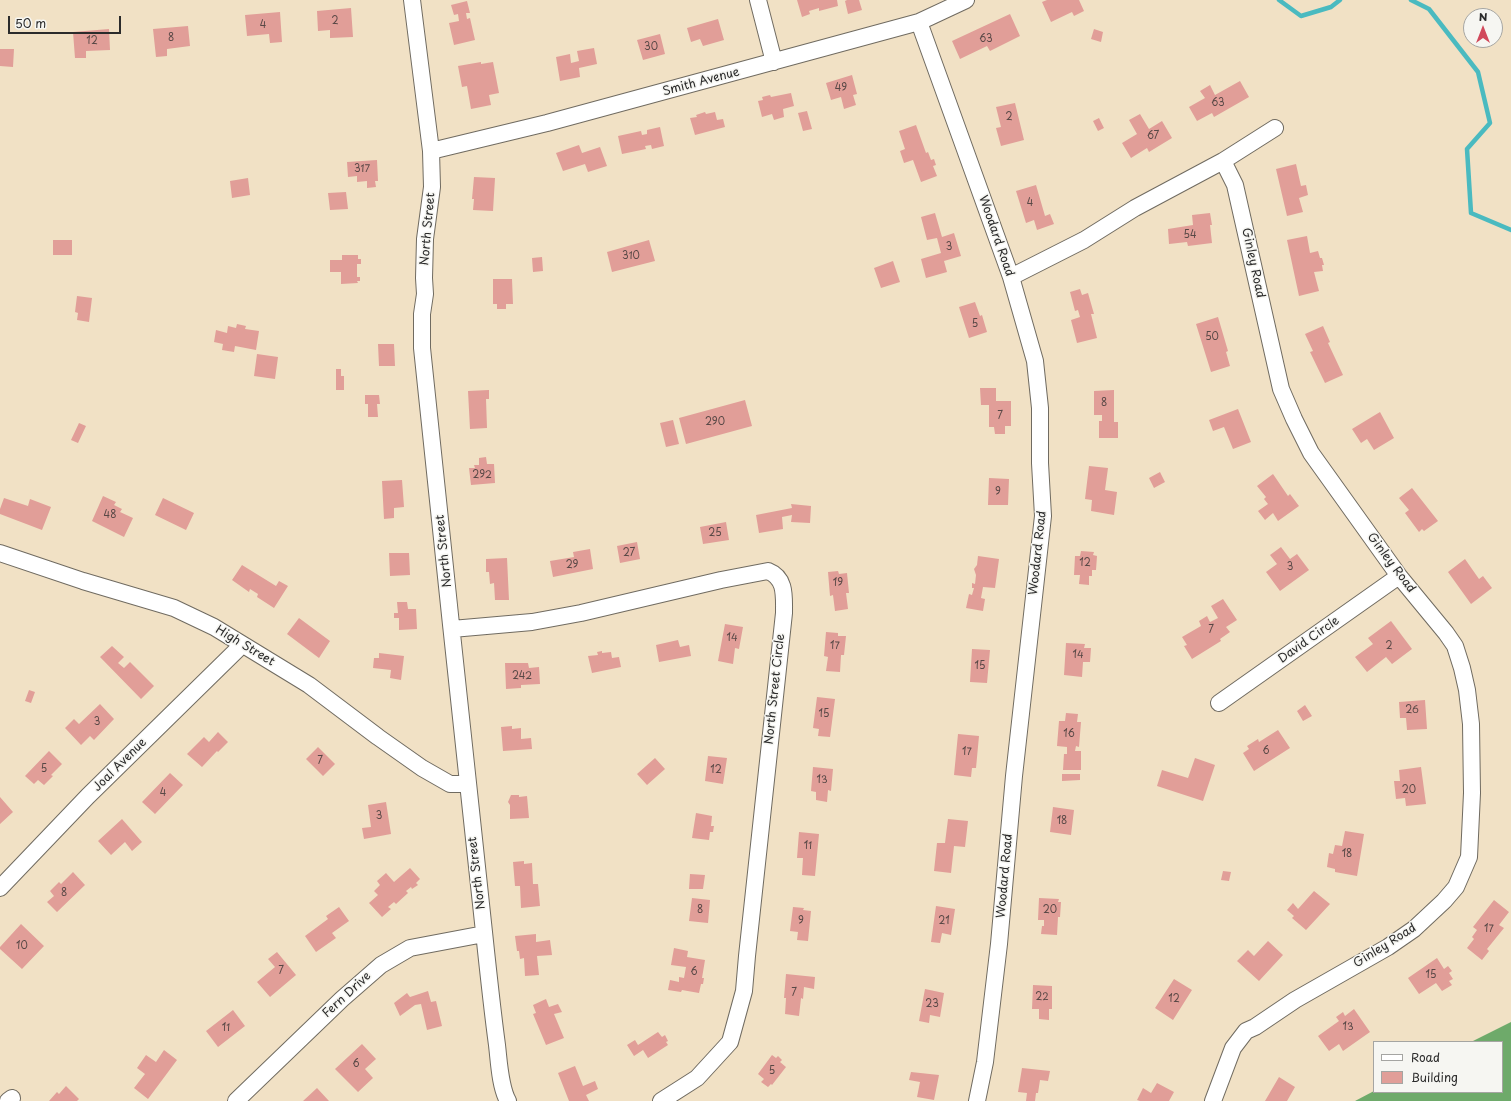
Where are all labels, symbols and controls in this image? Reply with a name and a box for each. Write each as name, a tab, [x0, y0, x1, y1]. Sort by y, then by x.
scale bar	[10, 8, 123, 34]
north arrow	[1463, 8, 1503, 48]
text: N	[1479, 8, 1487, 25]
text: 50 m	[15, 14, 46, 32]
house number: 2	[331, 15, 339, 27]
house number: 4	[260, 19, 266, 31]
house number: 8	[168, 32, 174, 44]
house number: 63	[979, 33, 993, 45]
house number: 12	[86, 35, 98, 47]
house number: 30	[644, 41, 658, 53]
street label: Smith Avenue	[661, 65, 741, 99]
house number: 49	[835, 82, 847, 94]
house number: 63	[1211, 97, 1225, 109]
house number: 2	[1005, 111, 1013, 123]
house number: 67	[1147, 130, 1159, 142]
house number: 317	[354, 163, 370, 175]
street label: North Street	[418, 192, 438, 266]
street label: Woodard Road	[975, 194, 1017, 278]
house number: 4	[1027, 197, 1033, 209]
street label: Ginley Road	[1239, 227, 1267, 299]
house number: 54	[1183, 229, 1197, 241]
house number: 3	[946, 241, 952, 253]
house number: 310	[622, 250, 640, 262]
house number: 5	[972, 318, 978, 330]
house number: 50	[1205, 331, 1219, 343]
house number: 8	[1101, 397, 1107, 409]
house number: 7	[997, 410, 1003, 422]
house number: 290	[705, 416, 725, 428]
house number: 292	[472, 469, 492, 481]
house number: 9	[995, 486, 1001, 498]
house number: 48	[104, 509, 116, 521]
street label: Woodard Road	[1026, 510, 1050, 596]
street label: North Street	[433, 514, 455, 588]
house number: 25	[708, 527, 722, 539]
street label: Ginley Road	[1364, 530, 1418, 596]
house number: 27	[623, 547, 635, 559]
house number: 12	[1079, 557, 1091, 569]
house number: 29	[566, 559, 578, 571]
house number: 3	[1287, 561, 1293, 573]
house number: 19	[833, 577, 843, 589]
street label: David Circle	[1276, 614, 1342, 666]
street label: High Street	[213, 623, 277, 669]
house number: 7	[1208, 624, 1214, 636]
house number: 14	[726, 632, 738, 644]
street label: North Street Circle	[762, 633, 788, 745]
house number: 17	[830, 640, 840, 652]
house number: 2	[1385, 640, 1393, 652]
house number: 14	[1072, 649, 1084, 661]
house number: 15	[975, 660, 985, 672]
house number: 242	[512, 670, 532, 682]
house number: 26	[1405, 704, 1419, 716]
house number: 15	[819, 708, 829, 720]
house number: 3	[94, 716, 100, 728]
house number: 16	[1063, 728, 1075, 740]
street label: Joal Avenue	[90, 735, 150, 795]
house number: 6	[1262, 745, 1270, 757]
house number: 17	[962, 746, 972, 758]
house number: 7	[317, 755, 323, 767]
house number: 5	[41, 763, 47, 775]
house number: 12	[710, 764, 722, 776]
house number: 13	[816, 774, 828, 786]
house number: 20	[1402, 784, 1416, 796]
house number: 4	[160, 787, 166, 799]
house number: 3	[376, 810, 382, 822]
house number: 18	[1057, 815, 1067, 827]
street label: Woodard Road	[994, 833, 1016, 919]
street label: North Street	[465, 836, 489, 910]
house number: 11	[804, 840, 812, 852]
house number: 18	[1342, 848, 1352, 860]
house number: 8	[61, 887, 67, 899]
house number: 8	[697, 904, 703, 916]
house number: 20	[1043, 904, 1057, 916]
house number: 9	[798, 915, 804, 927]
house number: 21	[938, 915, 950, 927]
street label: Ginley Road	[1351, 921, 1419, 971]
house number: 17	[1484, 923, 1494, 935]
house number: 10	[16, 940, 28, 952]
house number: 7	[278, 965, 284, 977]
house number: 6	[690, 966, 698, 978]
street label: Fern Drive	[320, 969, 374, 1021]
house number: 15	[1426, 969, 1436, 981]
house number: 7	[791, 987, 797, 999]
house number: 22	[1035, 991, 1049, 1003]
house number: 12	[1168, 993, 1180, 1005]
house number: 23	[925, 998, 939, 1010]
house number: 13	[1342, 1021, 1354, 1033]
house number: 11	[222, 1022, 230, 1034]
legend	[1373, 1041, 1503, 1093]
text: Road	[1411, 1048, 1440, 1066]
house number: 6	[352, 1058, 360, 1070]
house number: 5	[769, 1065, 775, 1077]
text: Building	[1411, 1068, 1458, 1086]

